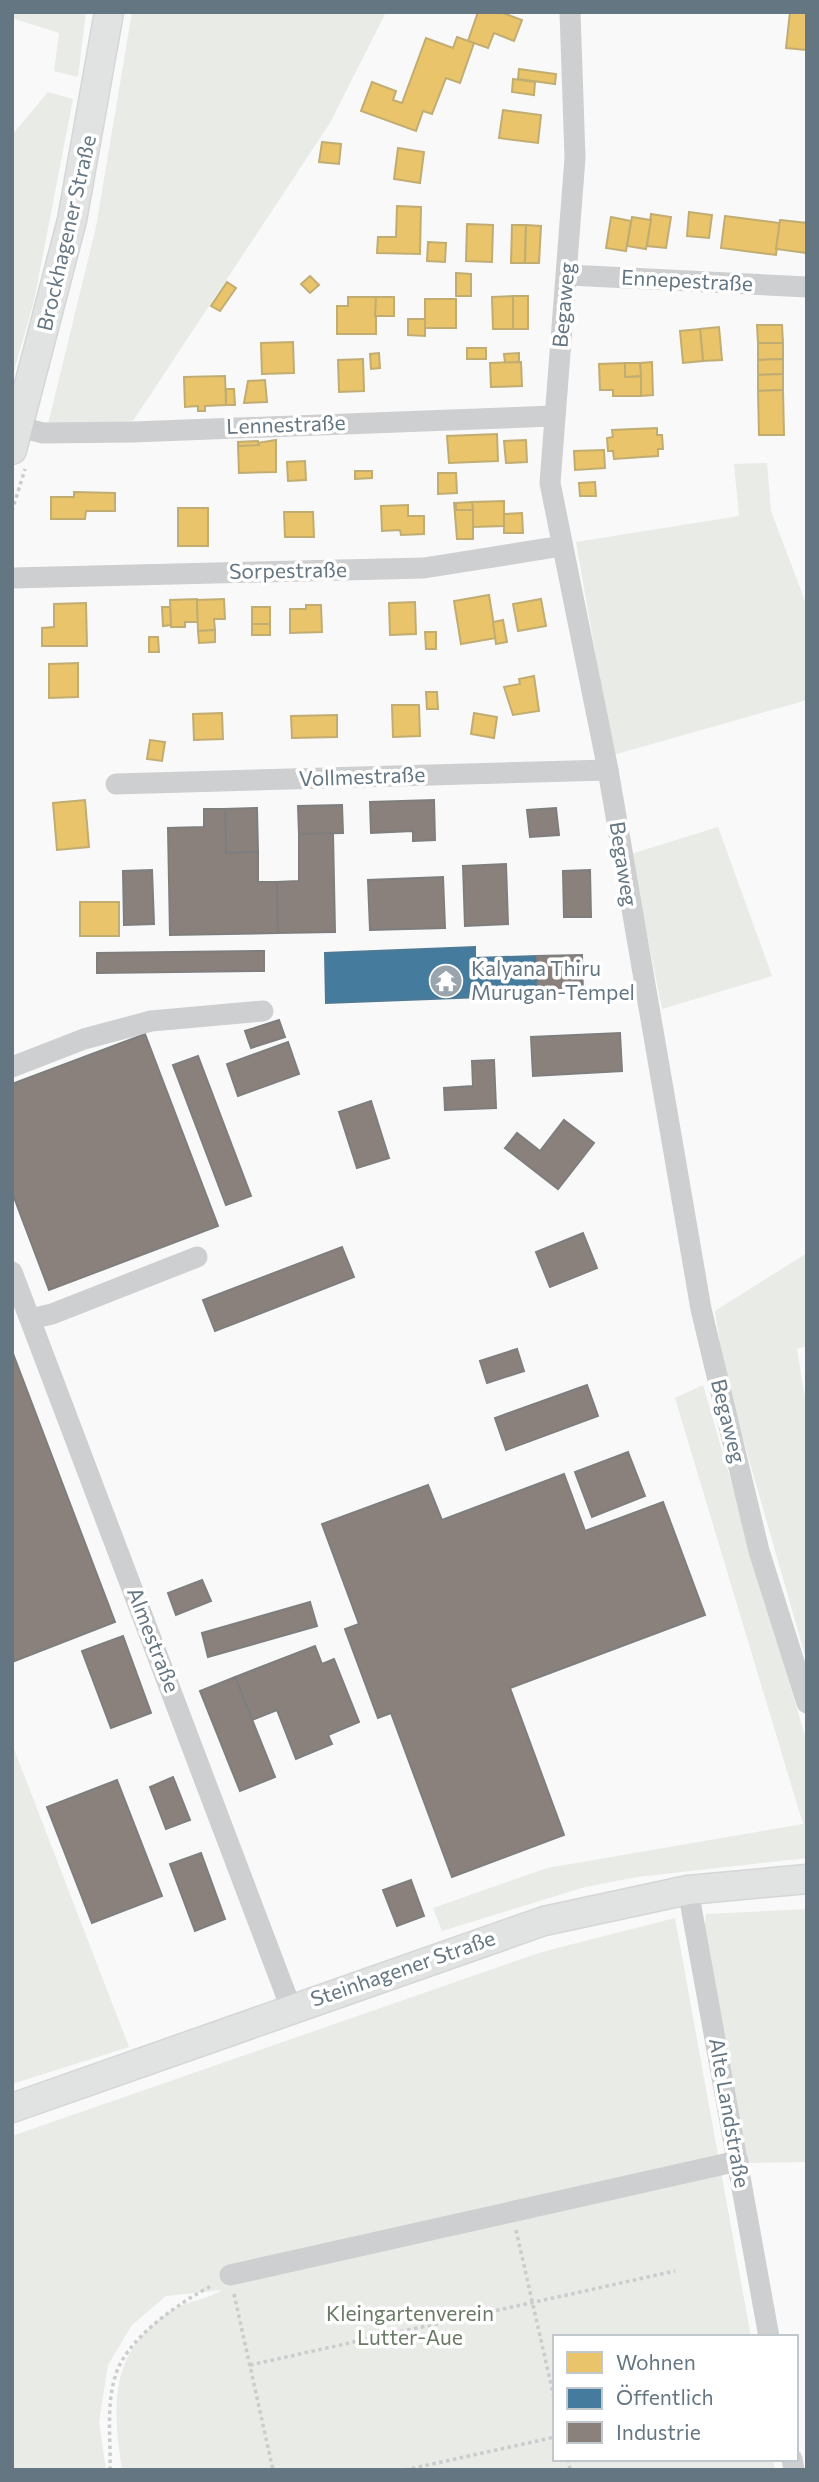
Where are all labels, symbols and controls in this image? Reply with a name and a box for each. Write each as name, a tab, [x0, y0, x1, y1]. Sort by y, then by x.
street label: Brockhagener Straße	[31, 132, 100, 333]
street label: Begaweg	[546, 261, 579, 349]
street label: Ennepestraße	[620, 264, 754, 295]
street label: Lennestraße	[226, 409, 346, 438]
street label: Sorpestraße	[229, 556, 347, 583]
street label: Vollmestraße	[298, 761, 426, 790]
street label: Begaweg	[605, 820, 644, 908]
place label: Kalyana Thiru Murugan-Tempel	[471, 955, 635, 1004]
temple icon: Kalyana Thiru Murugan-Tempel	[427, 962, 465, 1000]
street label: Begaweg	[707, 1376, 752, 1465]
street label: Almestraße	[123, 1583, 186, 1695]
street label: Steinhagener Straße	[307, 1924, 498, 2011]
street label: Alte Landstraße	[705, 2036, 756, 2190]
park label: Kleingartenverein Lutter-Aue	[326, 2300, 494, 2349]
legend	[553, 2335, 798, 2461]
text: Wohnen	[616, 2349, 696, 2374]
text: Öffentlich	[616, 2384, 714, 2409]
text: Industrie	[616, 2419, 701, 2444]

